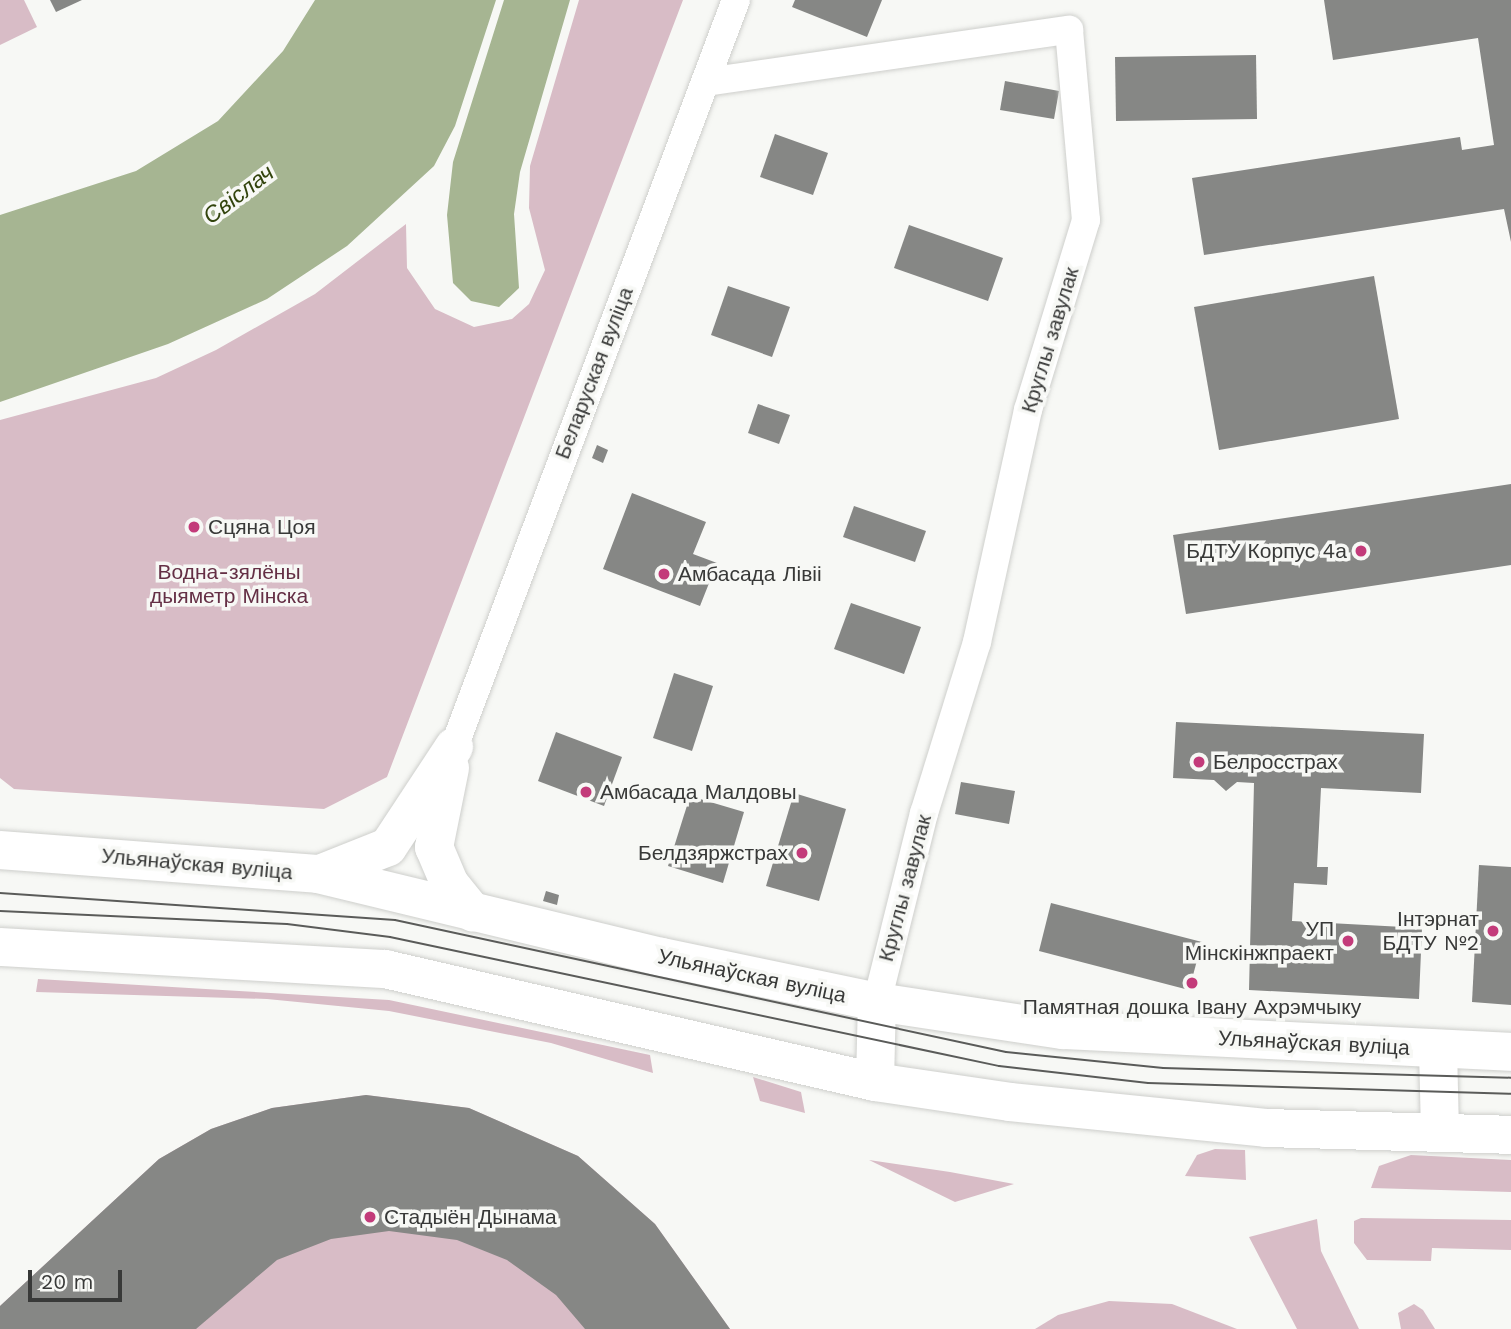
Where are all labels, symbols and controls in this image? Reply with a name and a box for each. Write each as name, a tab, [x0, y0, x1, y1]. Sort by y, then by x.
water label: Свіслач	[198, 159, 280, 231]
street label: Круглы завулак	[1016, 264, 1084, 416]
street label: Беларуская вуліца	[550, 283, 638, 463]
place label: Сцяна Цоя	[208, 514, 316, 540]
marker: Сцяна Цоя	[186, 519, 202, 535]
place label: БДТУ Корпус 4а	[1186, 538, 1347, 564]
marker: БДТУ Корпус 4а	[1353, 543, 1369, 559]
park label: Водна-зялёны дыяметр Мінска	[150, 559, 308, 609]
place label: Амбасада Лівіі	[678, 561, 822, 587]
marker: Амбасада Лівіі	[656, 566, 672, 582]
place label: Белросстрах	[1213, 749, 1338, 775]
marker: Белросстрах	[1191, 754, 1207, 770]
place label: Амбасада Малдовы	[600, 779, 797, 805]
marker: Амбасада Малдовы	[578, 784, 594, 800]
street label: Круглы завулак	[873, 812, 937, 964]
place label: Белдзяржстрах	[638, 840, 788, 866]
street label: Ульянаўская вуліца	[100, 843, 294, 885]
marker: Белдзяржстрах	[794, 845, 810, 861]
place label: Інтэрнат БДТУ №2	[1382, 906, 1479, 956]
place label: УП Мінскінжпраект	[1185, 916, 1334, 966]
marker: Інтэрнат БДТУ №2	[1485, 923, 1501, 939]
marker: УП Мінскінжпраект	[1340, 933, 1356, 949]
street label: Ульянаўская вуліца	[655, 944, 849, 1008]
marker: Памятная дошка Івану Ахрэмчыку	[1184, 975, 1200, 991]
place label: Памятная дошка Івану Ахрэмчыку	[1023, 994, 1361, 1020]
street label: Ульянаўская вуліца	[1217, 1025, 1411, 1061]
place label: Стадыён Дынама	[384, 1204, 557, 1230]
marker: Стадыён Дынама	[362, 1209, 378, 1225]
scale bar	[32, 1256, 126, 1300]
text: 20 m	[41, 1269, 93, 1294]

